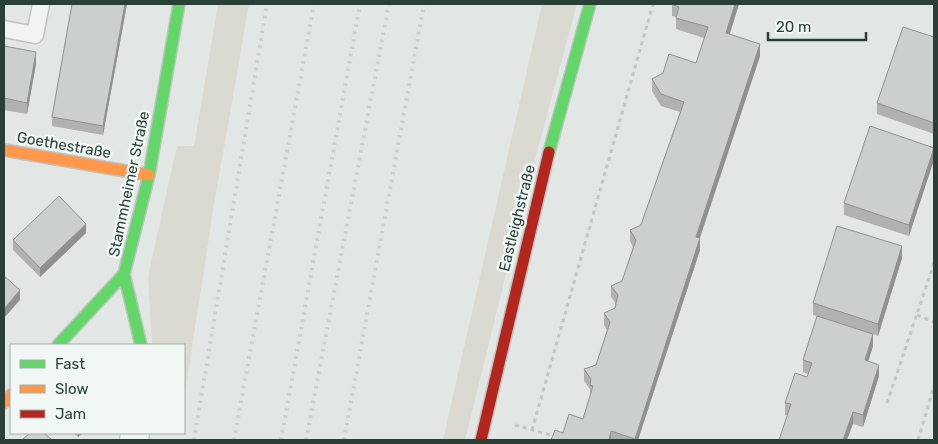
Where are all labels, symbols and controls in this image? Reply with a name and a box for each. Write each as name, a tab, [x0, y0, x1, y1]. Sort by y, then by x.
scale bar	[768, 10, 866, 42]
text: 20 m	[776, 18, 811, 36]
street label: Stammheimer Straße	[105, 110, 153, 258]
street label: Goethestraße	[16, 128, 112, 162]
street label: Eastleighstraße	[495, 163, 539, 273]
legend	[10, 344, 185, 434]
text: Fast	[55, 355, 85, 373]
text: Slow	[55, 380, 88, 398]
text: Jam	[55, 405, 86, 423]

